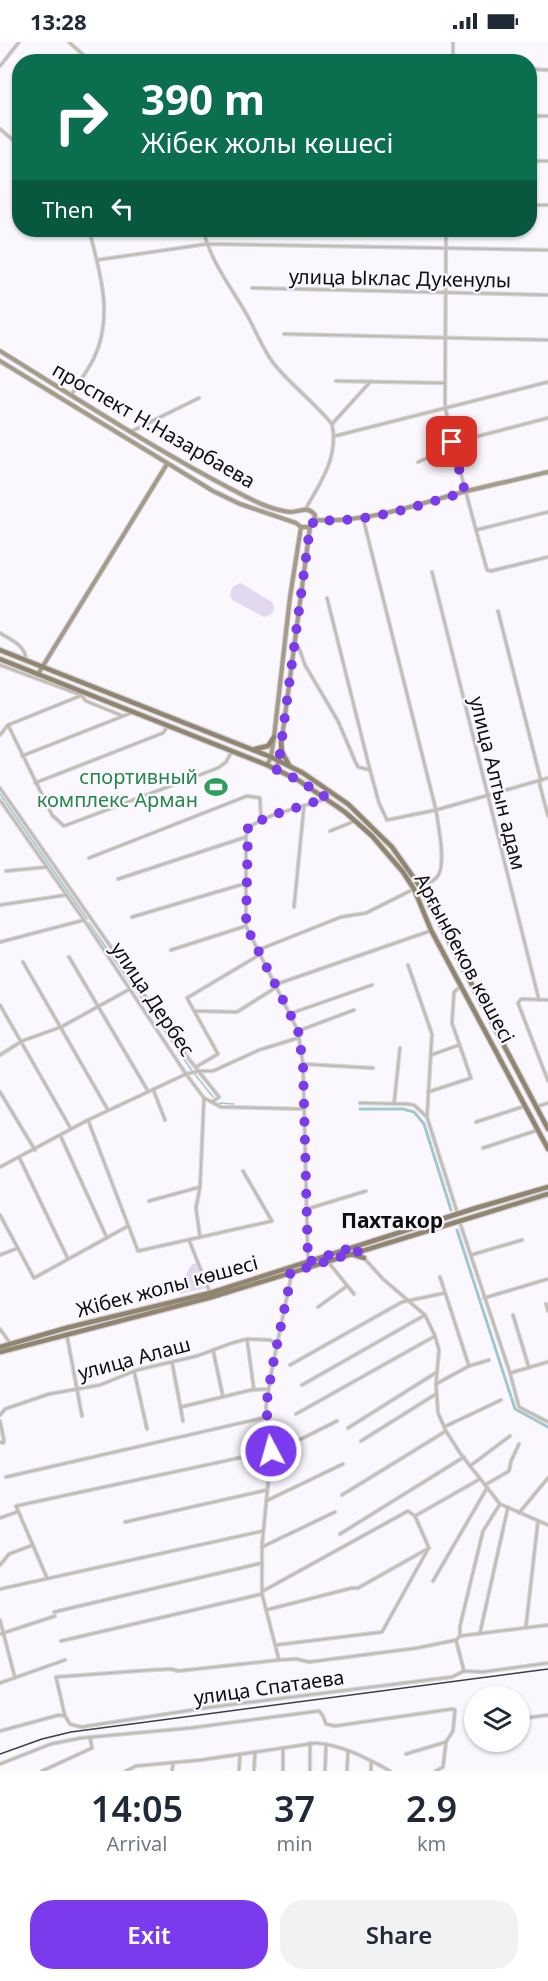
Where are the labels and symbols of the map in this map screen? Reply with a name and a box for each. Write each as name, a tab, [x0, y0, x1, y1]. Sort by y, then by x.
street label: улица Ыклас Дукенулы	[289, 263, 511, 293]
street label: проспект Н.Назарбаева	[48, 356, 260, 494]
pin	[426, 416, 477, 467]
street label: улица Алтын адам	[463, 693, 533, 873]
place label: спортивный комплекс Арман	[37, 763, 198, 813]
sports icon: спортивный комплекс Арман	[203, 774, 229, 800]
street label: Арғынбеков көшесі	[409, 868, 521, 1048]
street label: улица Дербес	[105, 937, 201, 1062]
district label: Пахтакор	[341, 1206, 443, 1234]
street label: Жібек жолы көшесі	[73, 1249, 261, 1323]
street label: улица Алаш	[75, 1330, 193, 1386]
position arrow	[239, 1419, 303, 1483]
street label: улица Спатаева	[192, 1663, 346, 1711]

